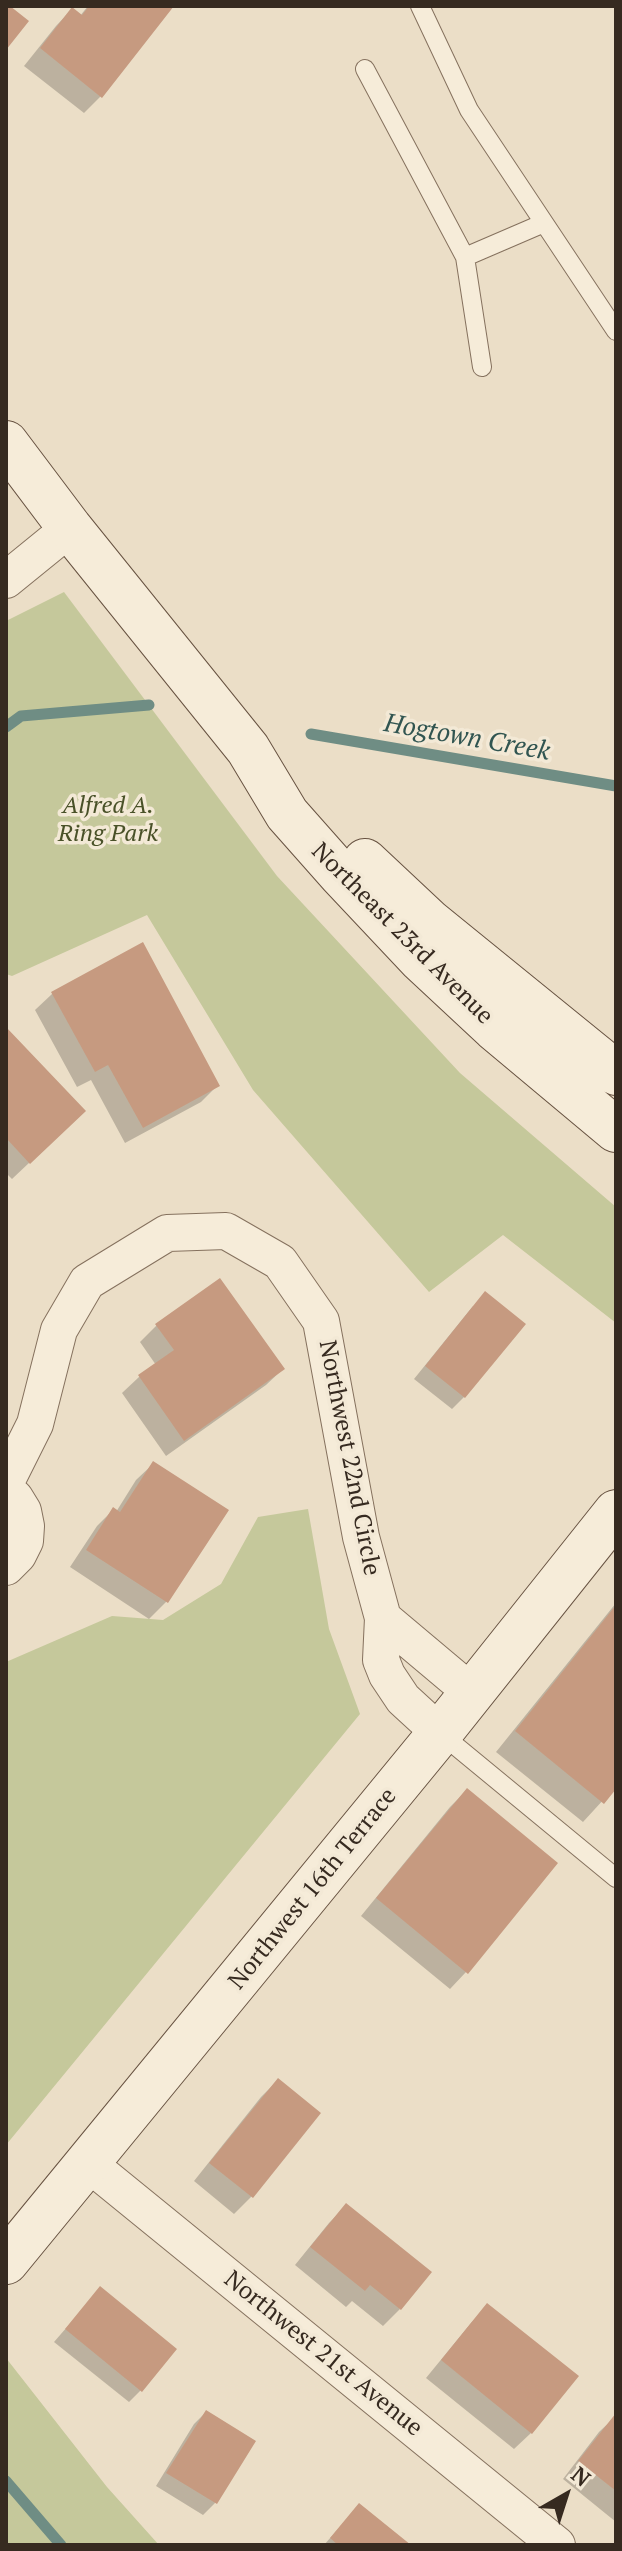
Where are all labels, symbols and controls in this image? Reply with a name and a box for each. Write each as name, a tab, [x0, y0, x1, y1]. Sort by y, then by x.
water label: Hogtown Creek	[382, 708, 552, 768]
park label: Alfred A. Ring Park	[58, 792, 158, 848]
street label: Northeast 23rd Avenue	[305, 837, 499, 1031]
street label: Northwest 22nd Circle	[312, 1338, 386, 1578]
street label: Northwest 16th Terrace	[223, 1783, 403, 1995]
street label: Northwest 21st Avenue	[218, 2265, 428, 2443]
north arrow	[526, 2455, 606, 2535]
text: N	[566, 2459, 597, 2492]

